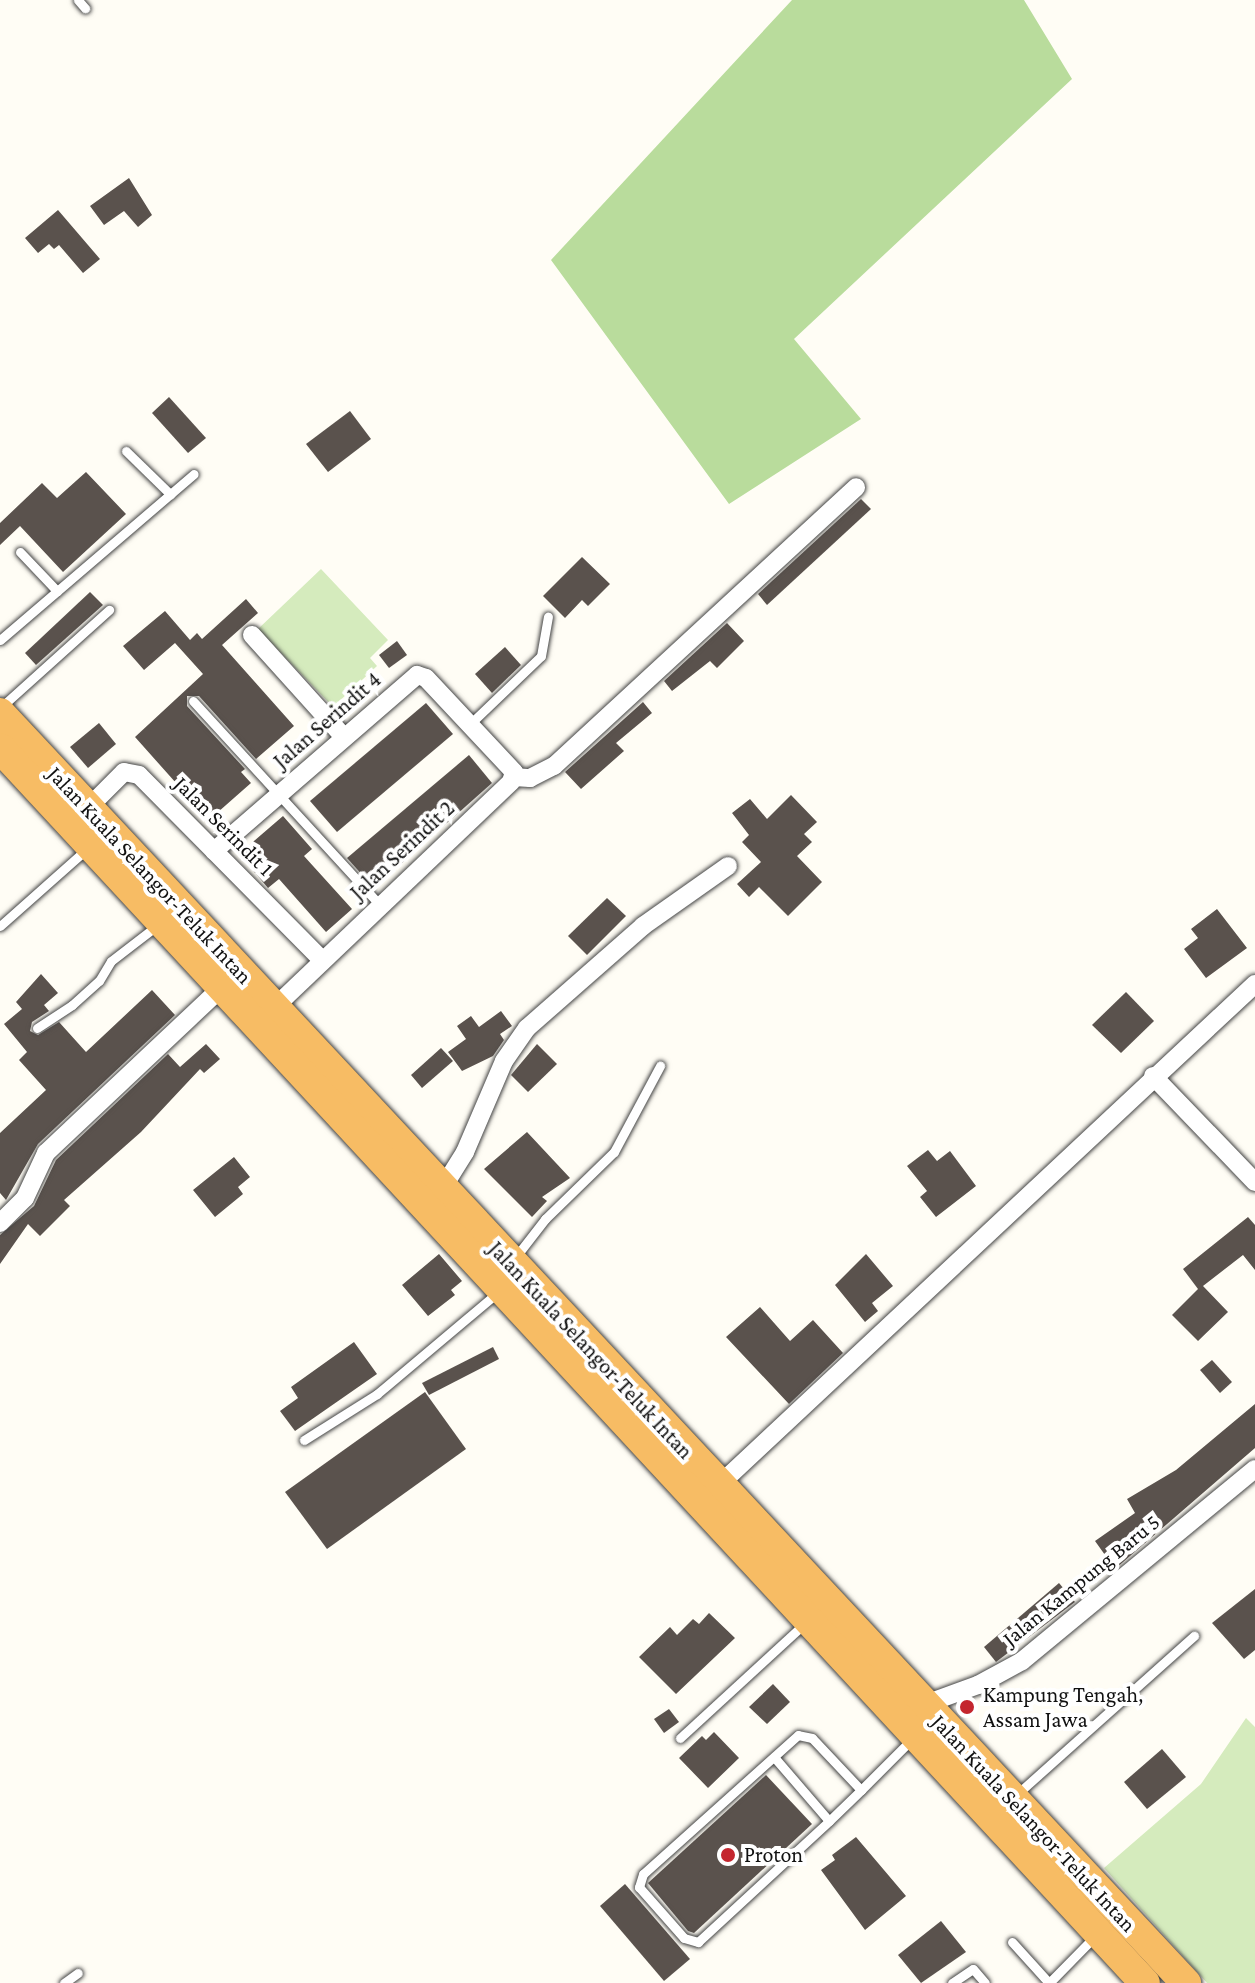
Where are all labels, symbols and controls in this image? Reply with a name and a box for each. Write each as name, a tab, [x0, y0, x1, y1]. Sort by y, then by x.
street label: Jalan Serindit 4	[268, 666, 386, 774]
street label: Jalan Kuala Selangor-Teluk Intan	[42, 761, 258, 989]
street label: Jalan Serindit 1	[169, 771, 279, 881]
street label: Jalan Serindit 2	[344, 795, 460, 905]
street label: Jalan Kuala Selangor-Teluk Intan	[483, 1236, 699, 1464]
street label: Jalan Kampung Baru 5	[997, 1508, 1165, 1652]
place label: Kampung Tengah, Assam Jawa	[983, 1681, 1143, 1732]
marker: Kampung Tengah, Assam Jawa	[958, 1698, 976, 1716]
street label: Jalan Kuala Selangor-Teluk Intan	[926, 1709, 1142, 1937]
place label: Proton	[744, 1842, 803, 1868]
marker: Proton	[719, 1846, 737, 1864]

